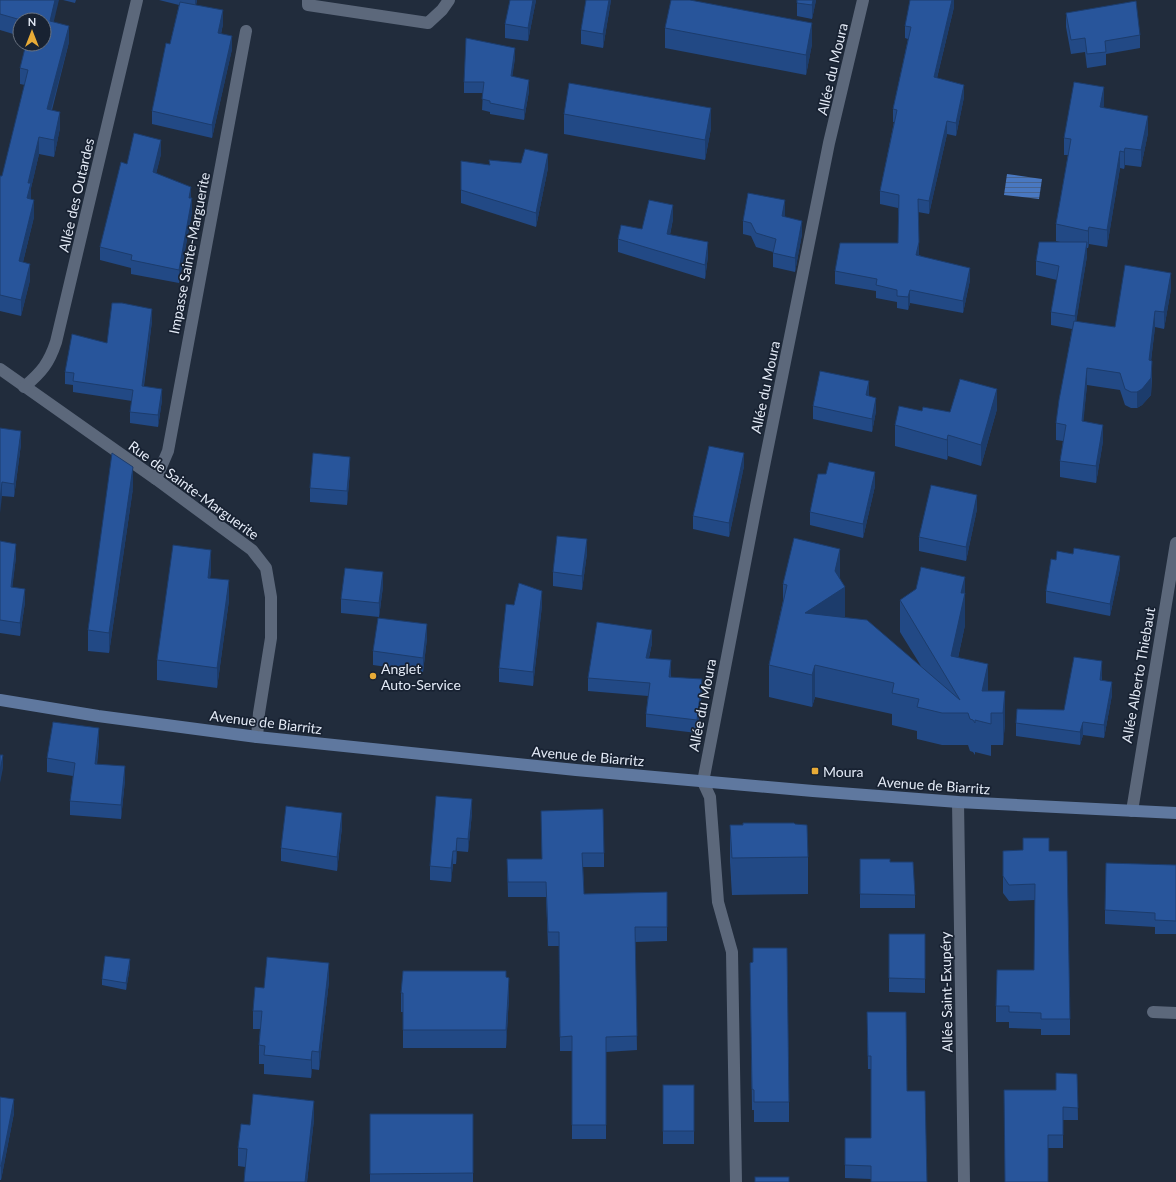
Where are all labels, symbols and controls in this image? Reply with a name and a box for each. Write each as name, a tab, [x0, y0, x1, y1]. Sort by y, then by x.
north arrow	[12, 12, 52, 52]
text: N	[28, 15, 36, 28]
street label: Allée du Moura	[813, 21, 851, 117]
street label: Allée des Outardes	[55, 136, 97, 254]
street label: Impasse Sainte-Marguerite	[165, 171, 213, 335]
street label: Allée du Moura	[747, 339, 783, 435]
street label: Rue de Sainte-Marguerite	[125, 437, 263, 543]
street label: Allée Alberto Thiebaut	[1118, 606, 1158, 744]
street label: Allée du Moura	[685, 657, 719, 753]
place label: Anglet Auto-Service	[381, 660, 461, 693]
marker: Anglet Auto-Service	[368, 671, 378, 681]
street label: Avenue de Biarritz	[209, 707, 323, 737]
street label: Avenue de Biarritz	[531, 743, 645, 769]
place label: Moura	[823, 763, 864, 780]
marker: Moura	[810, 766, 820, 776]
street label: Avenue de Biarritz	[877, 773, 991, 797]
street label: Allée Saint-Exupéry	[936, 931, 956, 1052]

